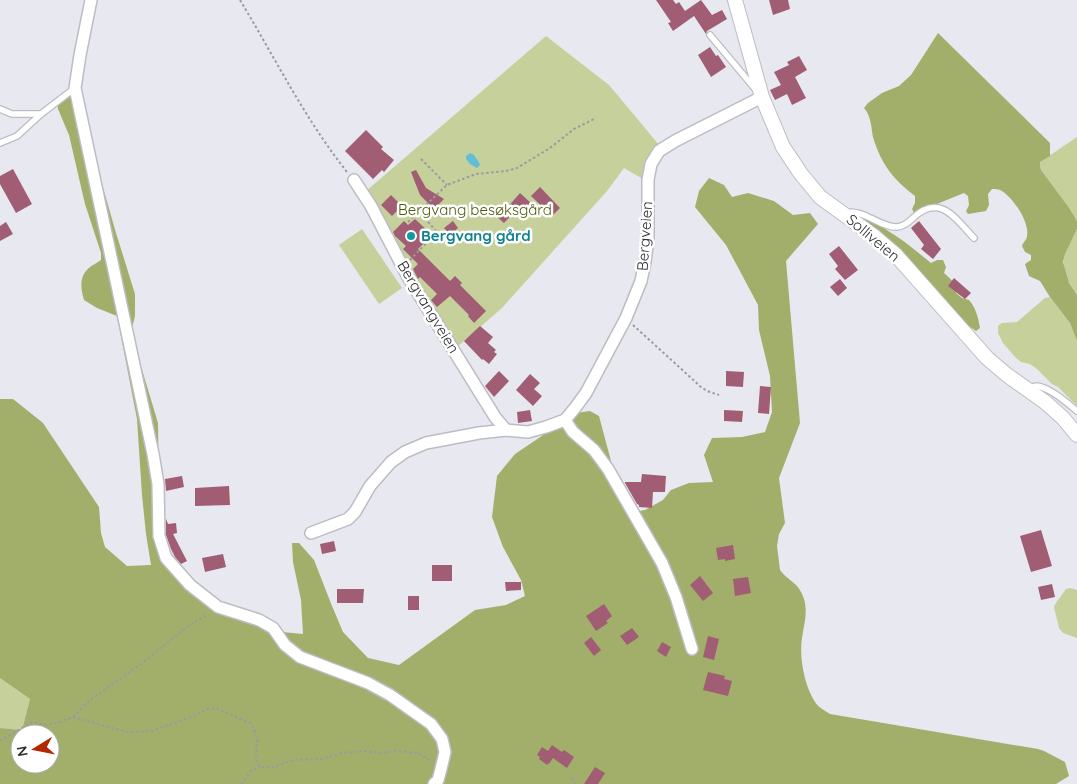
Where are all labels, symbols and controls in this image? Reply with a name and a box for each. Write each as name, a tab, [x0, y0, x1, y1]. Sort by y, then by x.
park label: Bergvang besøksgård	[398, 200, 552, 219]
street label: Bergveien	[633, 200, 656, 271]
street label: Solliveien	[843, 210, 904, 266]
place label: Bergvang gård	[421, 226, 531, 245]
marker: Bergvang gård	[405, 230, 417, 242]
street label: Bergvangveien	[393, 257, 464, 357]
north arrow	[10, 724, 60, 774]
text: N	[12, 745, 32, 758]

